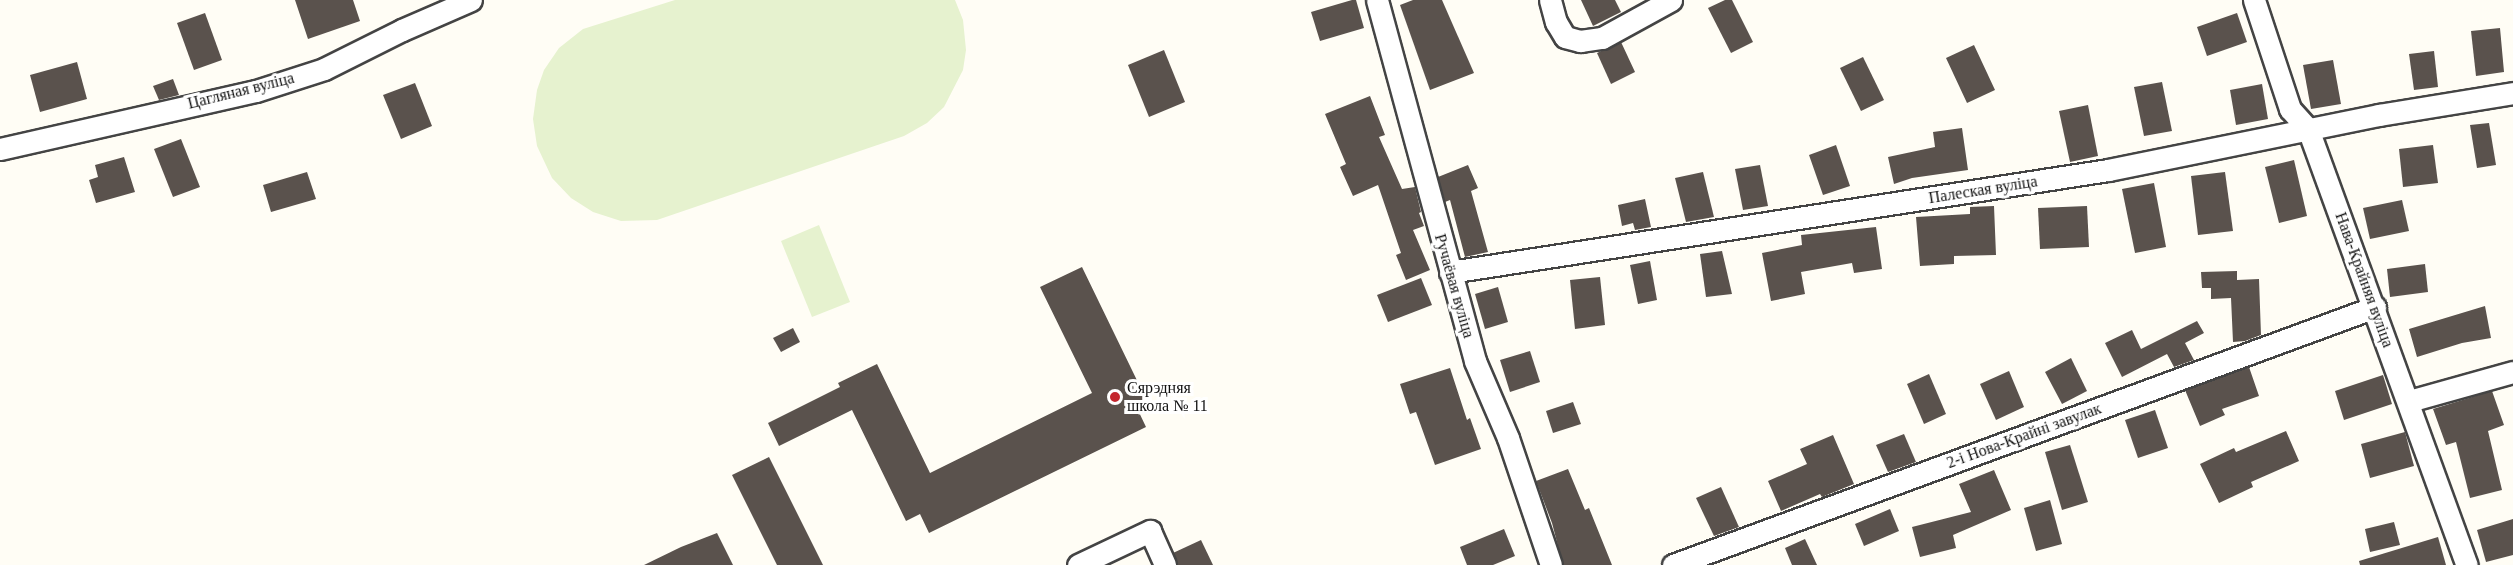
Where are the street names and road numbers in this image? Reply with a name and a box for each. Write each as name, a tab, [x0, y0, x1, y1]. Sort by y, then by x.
street label: Цагляная вуліца	[186, 68, 296, 114]
street label: Палеская вуліца	[1927, 172, 2039, 208]
street label: Нава-Крайняя вуліца	[2331, 210, 2397, 350]
street label: Ручаёвая вуліца	[1430, 232, 1478, 340]
street label: 2-і Нова-Крайні завулак	[1944, 399, 2104, 473]

